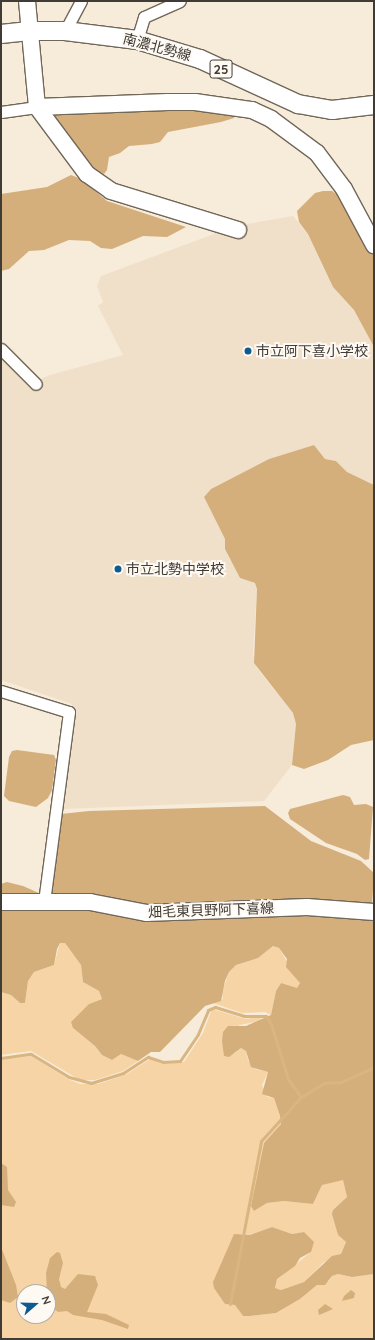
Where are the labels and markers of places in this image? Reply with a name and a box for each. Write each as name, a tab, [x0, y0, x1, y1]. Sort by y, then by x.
place label: 市立阿下喜小学校	[256, 343, 368, 359]
marker: 市立阿下喜小学校	[243, 346, 253, 356]
place label: 市立北勢中学校	[126, 561, 224, 577]
marker: 市立北勢中学校	[113, 564, 123, 574]

